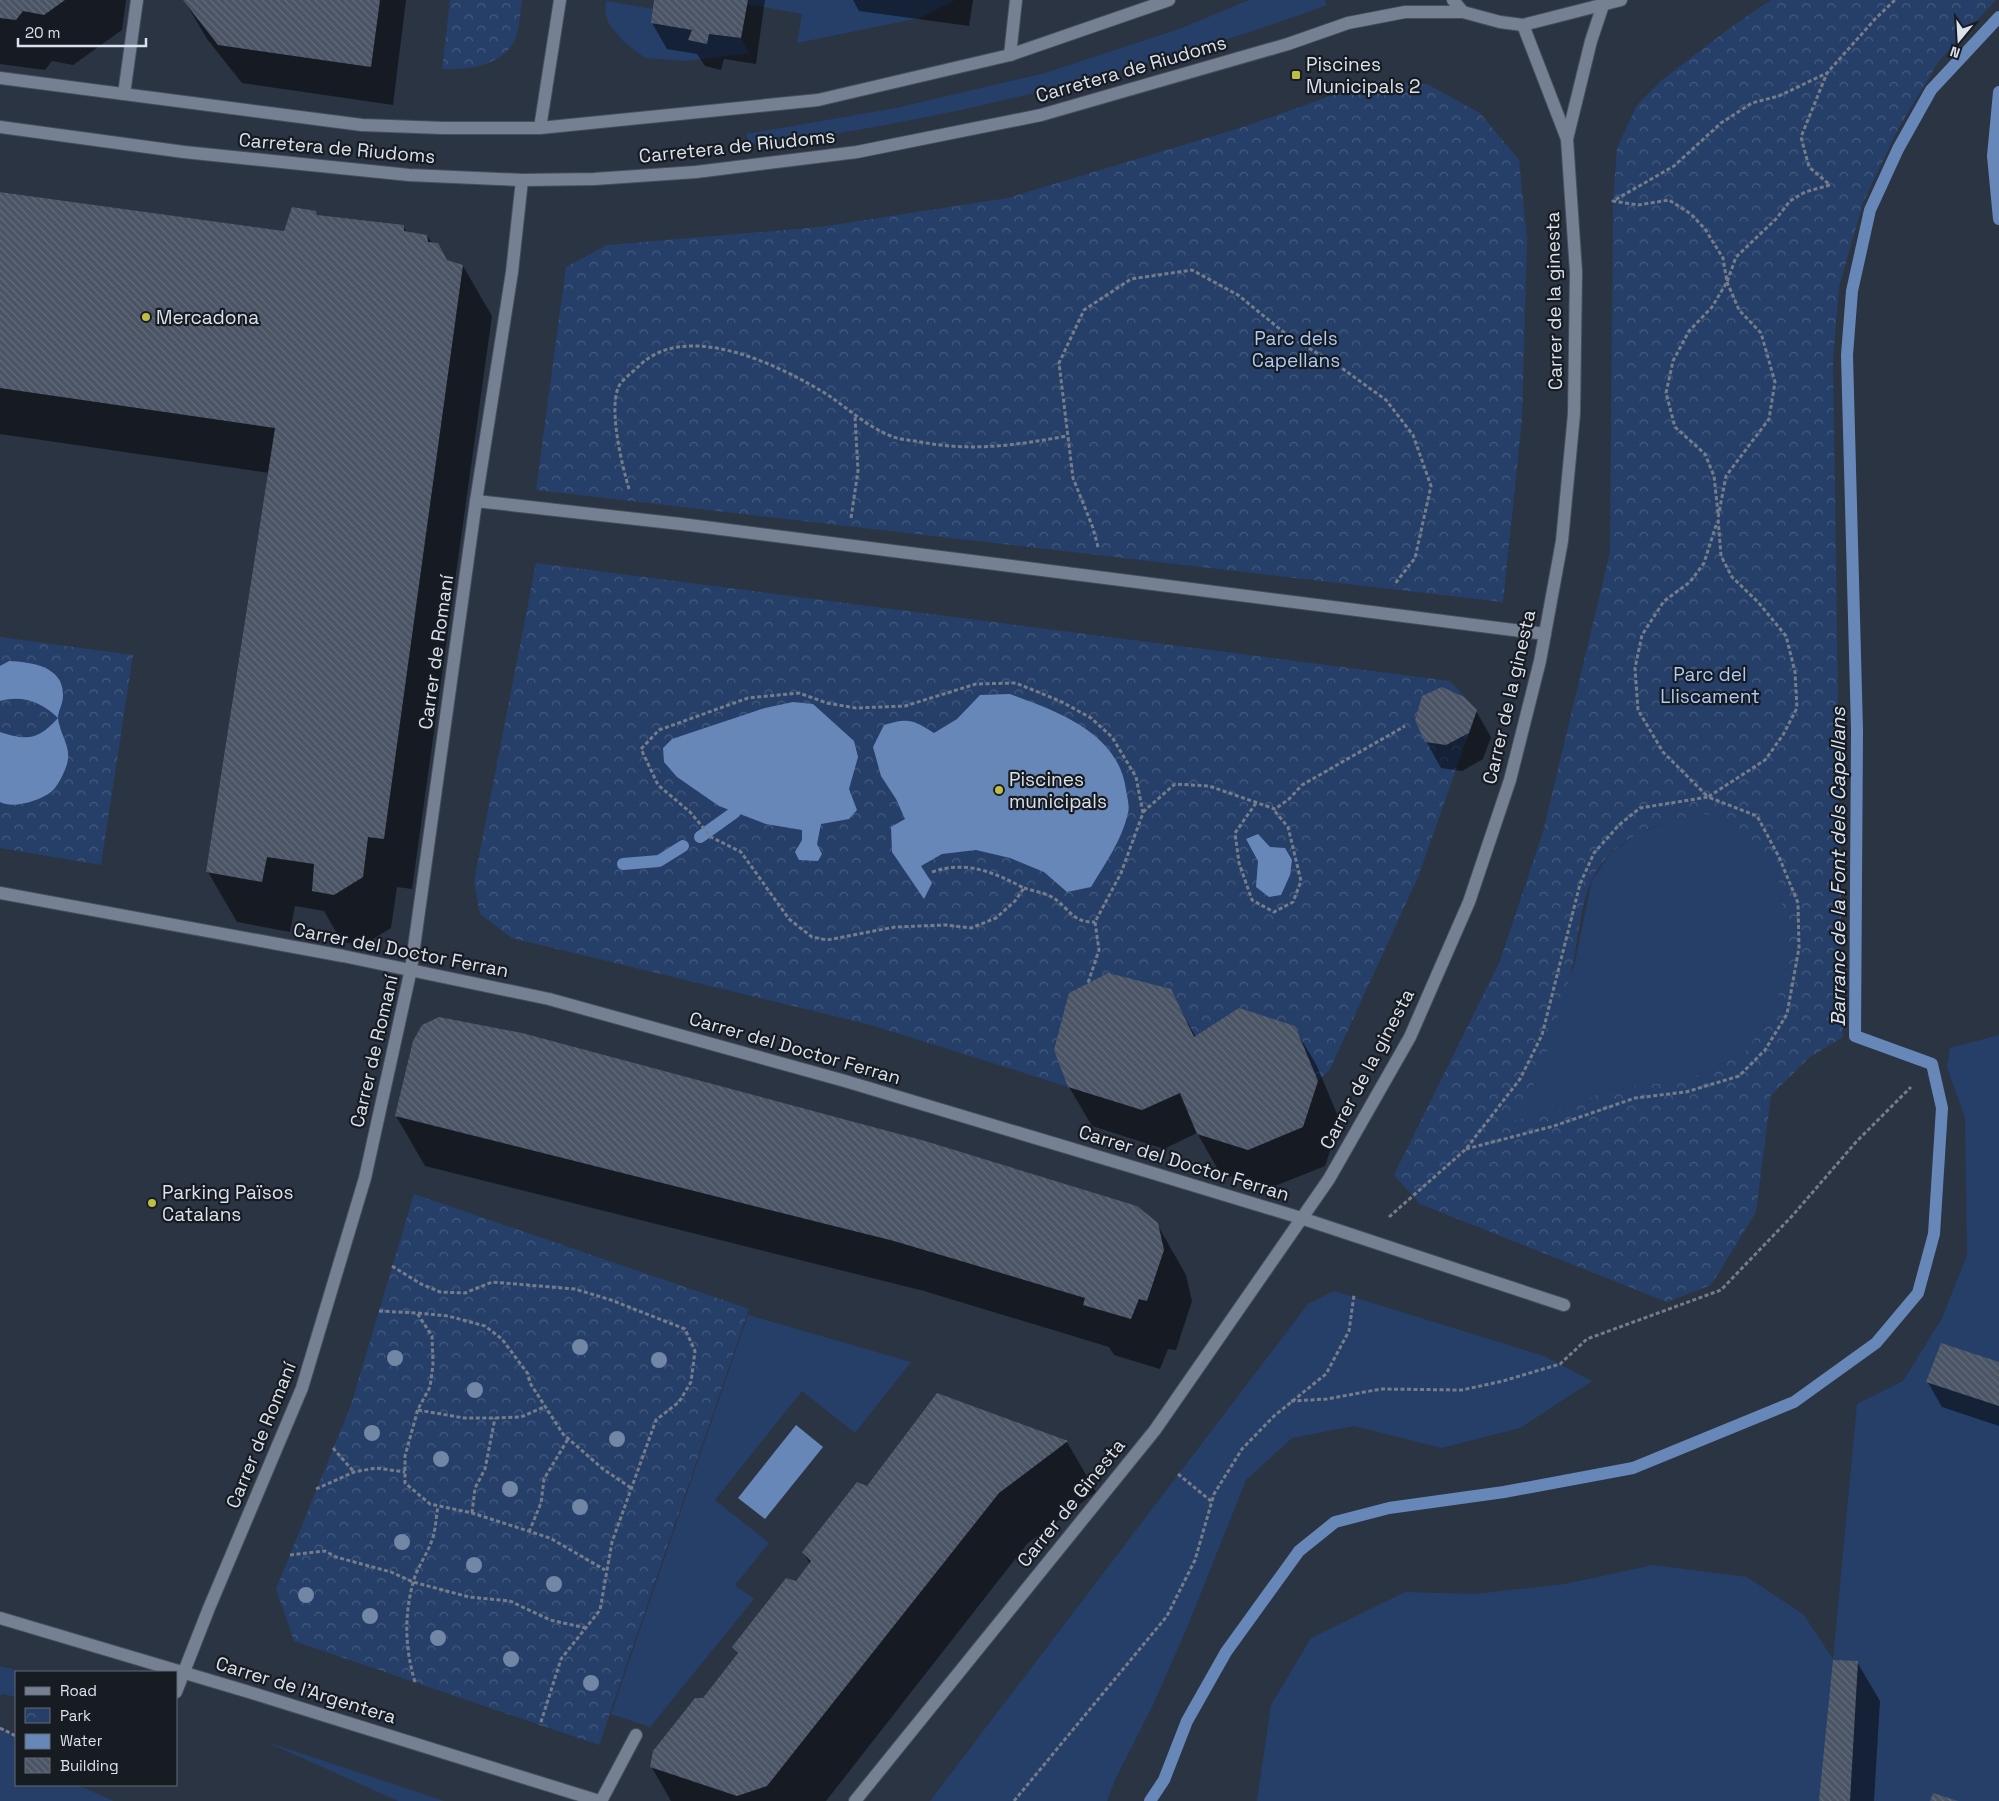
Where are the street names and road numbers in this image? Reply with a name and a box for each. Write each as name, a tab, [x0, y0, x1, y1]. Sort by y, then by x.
street label: Carretera de Riudoms	[1033, 30, 1229, 108]
street label: Carretera de Riudoms	[638, 123, 836, 169]
street label: Carretera de Riudoms	[238, 127, 436, 169]
street label: Carrer de la ginesta	[1540, 212, 1568, 390]
street label: Carrer de Romaní	[413, 573, 459, 731]
street label: Carrer de la ginesta	[1477, 607, 1541, 787]
street label: Carrer del Doctor Ferran	[291, 917, 511, 983]
street label: Carrer de Romaní	[344, 972, 404, 1130]
street label: Carrer de la ginesta	[1314, 984, 1420, 1154]
street label: Carrer del Doctor Ferran	[686, 1006, 904, 1090]
street label: Carrer del Doctor Ferran	[1076, 1119, 1292, 1207]
street label: Carrer de Romaní	[220, 1358, 302, 1512]
street label: Carrer de Ginesta	[1011, 1434, 1131, 1572]
street label: Carrer de l'Argentera	[213, 1651, 399, 1729]

